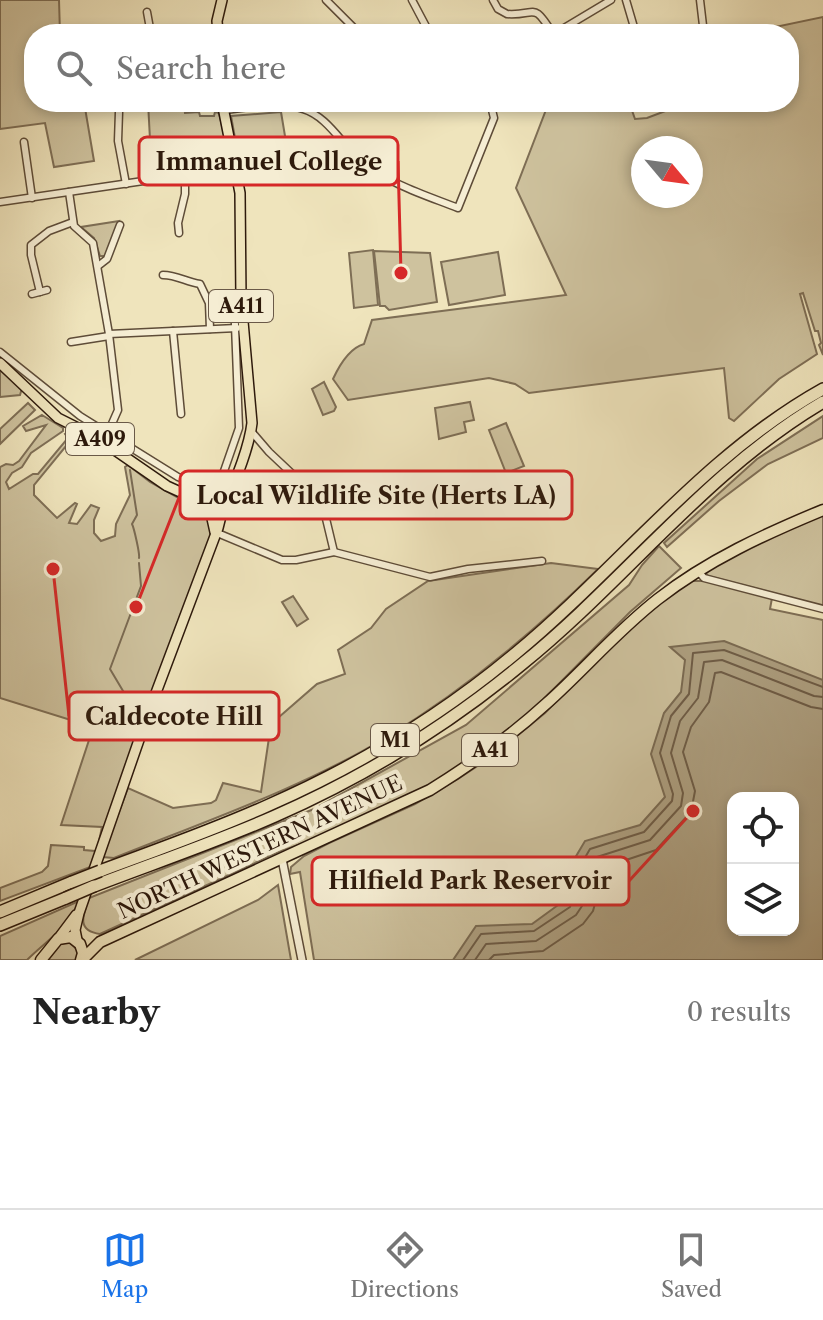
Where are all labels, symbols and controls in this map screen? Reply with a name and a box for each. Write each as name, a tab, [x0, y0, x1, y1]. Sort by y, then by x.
search box	[24, 24, 799, 112]
icon: search	[52, 46, 96, 90]
text: Search here	[116, 50, 286, 87]
north arrow	[631, 136, 703, 208]
callout: Immanuel College	[139, 137, 398, 185]
text: Immanuel College	[156, 147, 382, 176]
road number: A411	[209, 290, 273, 322]
road number: A409	[66, 423, 134, 455]
callout: Local Wildlife Site (Herts LA)	[180, 471, 572, 519]
text: Local Wildlife Site (Herts LA)	[196, 481, 556, 510]
callout: Caldecote Hill	[69, 692, 279, 740]
text: Caldecote Hill	[85, 702, 263, 731]
road number: M1	[371, 724, 419, 756]
road number: A41	[462, 734, 518, 766]
street label: NORTH WESTERN AVENUE	[113, 769, 407, 925]
map controls	[727, 792, 799, 936]
button: locate	[727, 792, 799, 864]
callout: Hilfield Park Reservoir	[312, 857, 629, 905]
button: layers	[727, 864, 799, 936]
text: Hilfield Park Reservoir	[328, 866, 612, 895]
text: Nearby	[32, 991, 160, 1033]
text: 0 results	[687, 996, 791, 1028]
tab: Map	[101, 1228, 148, 1303]
tab: Directions	[350, 1228, 459, 1303]
tab: Saved	[661, 1228, 722, 1303]

